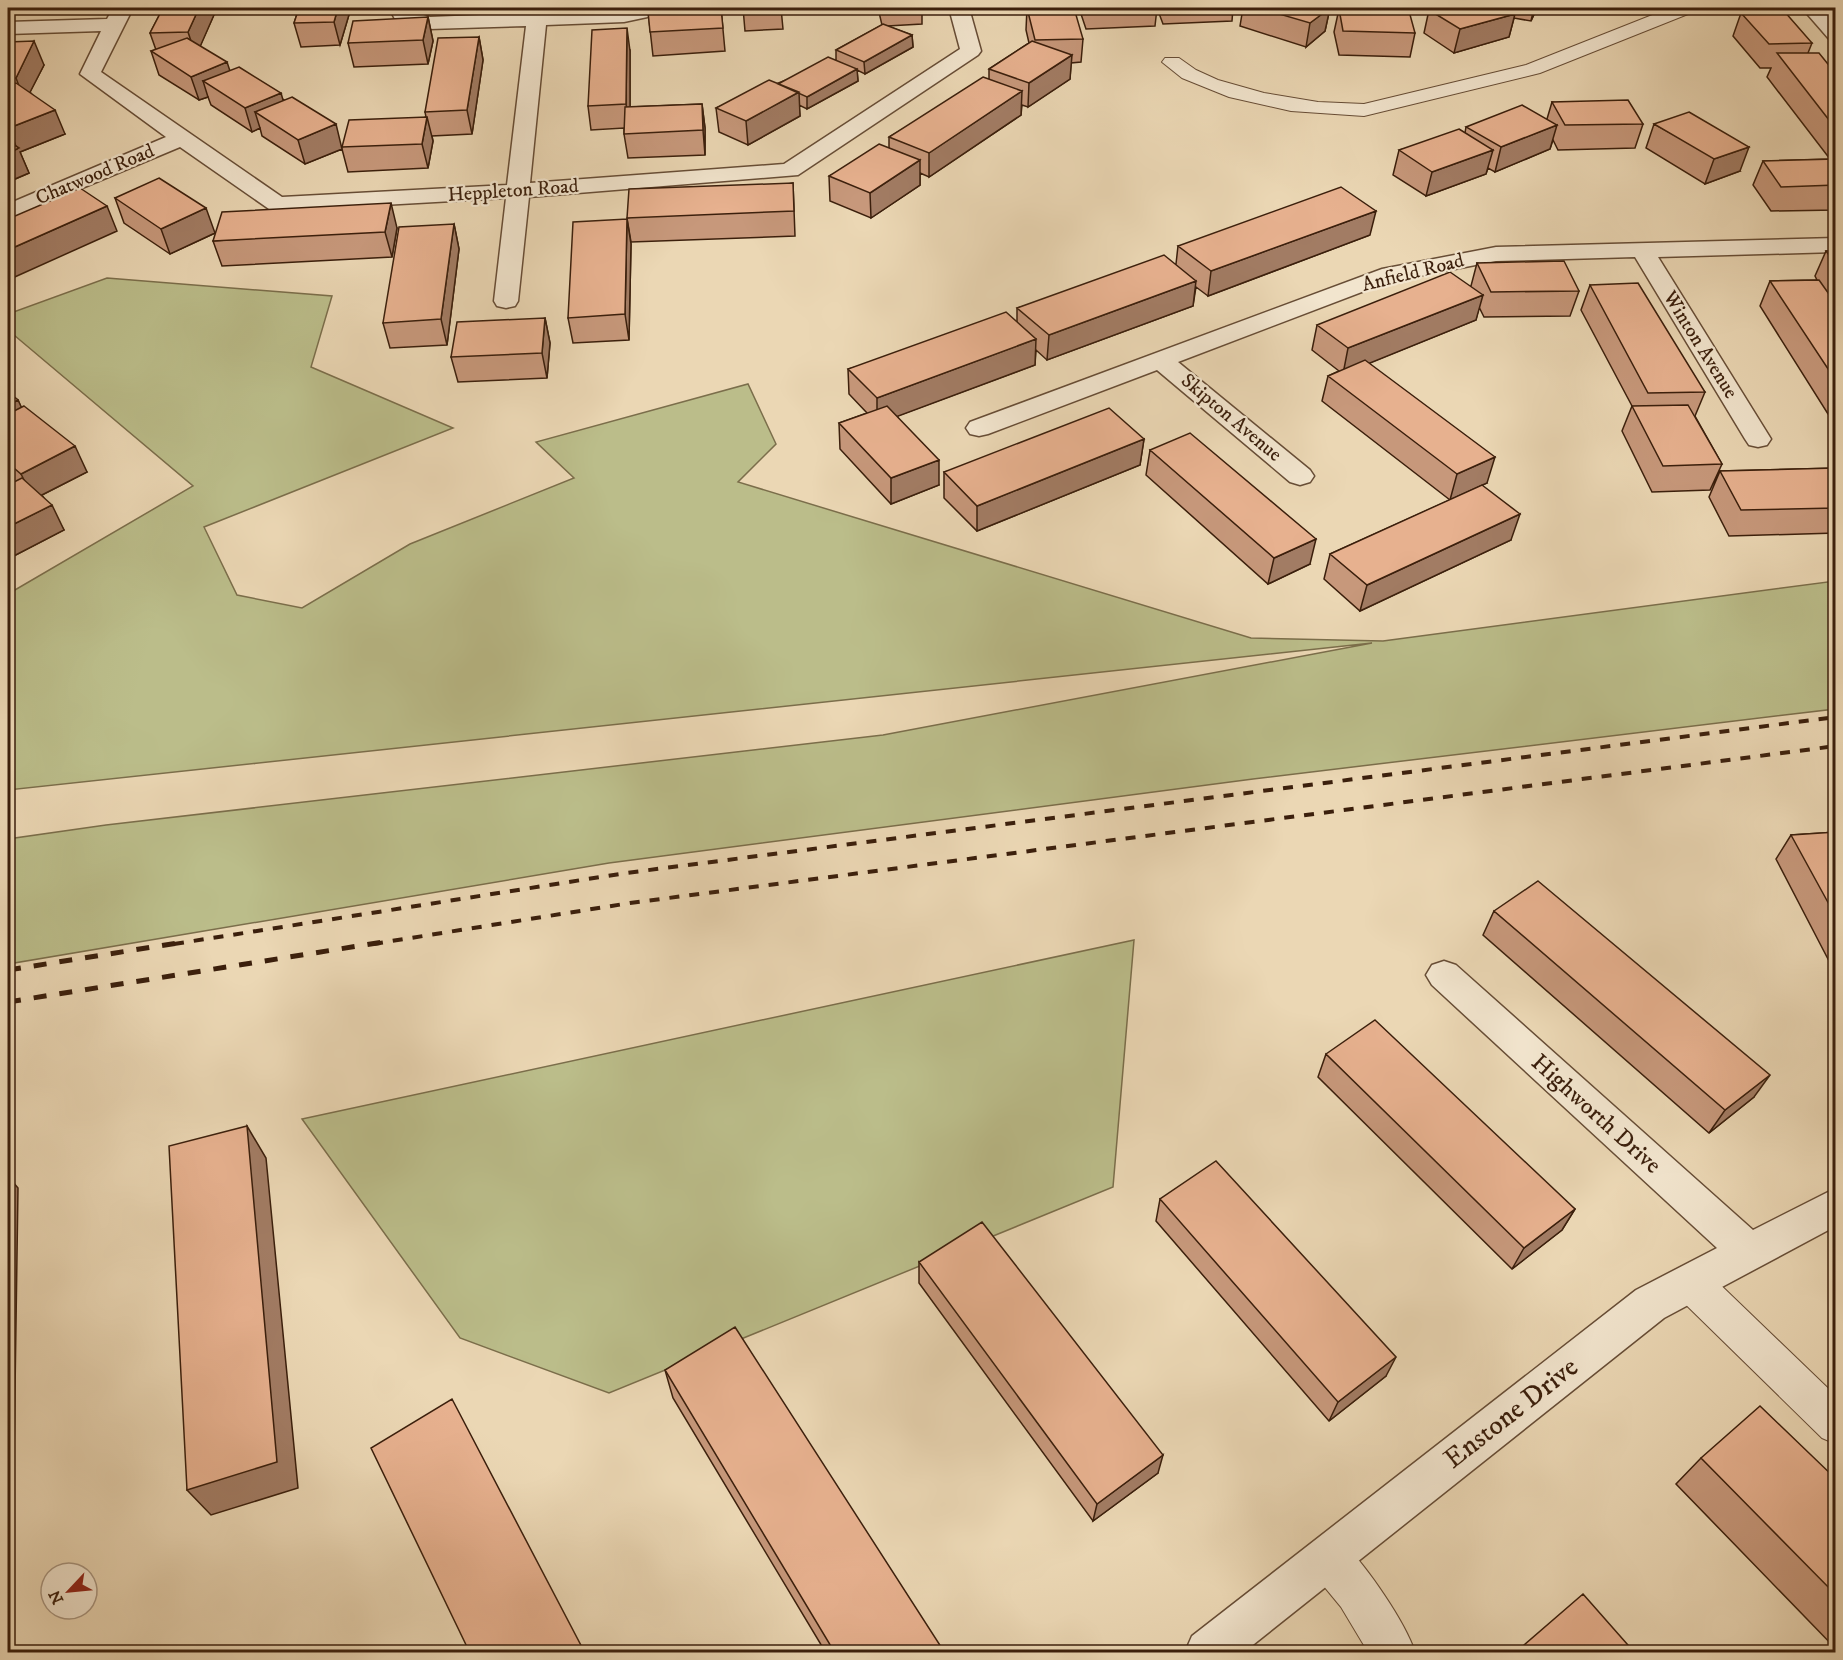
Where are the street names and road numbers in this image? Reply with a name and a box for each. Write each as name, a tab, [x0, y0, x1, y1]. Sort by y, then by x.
street label: Chatwood Road	[32, 139, 158, 211]
street label: Heppleton Road	[447, 174, 579, 208]
street label: Anfield Road	[1359, 248, 1467, 298]
street label: Winton Avenue	[1656, 286, 1743, 404]
street label: Skipton Avenue	[1175, 369, 1287, 467]
street label: Highworth Drive	[1525, 1048, 1667, 1180]
street label: Enstone Drive	[1437, 1350, 1585, 1476]

